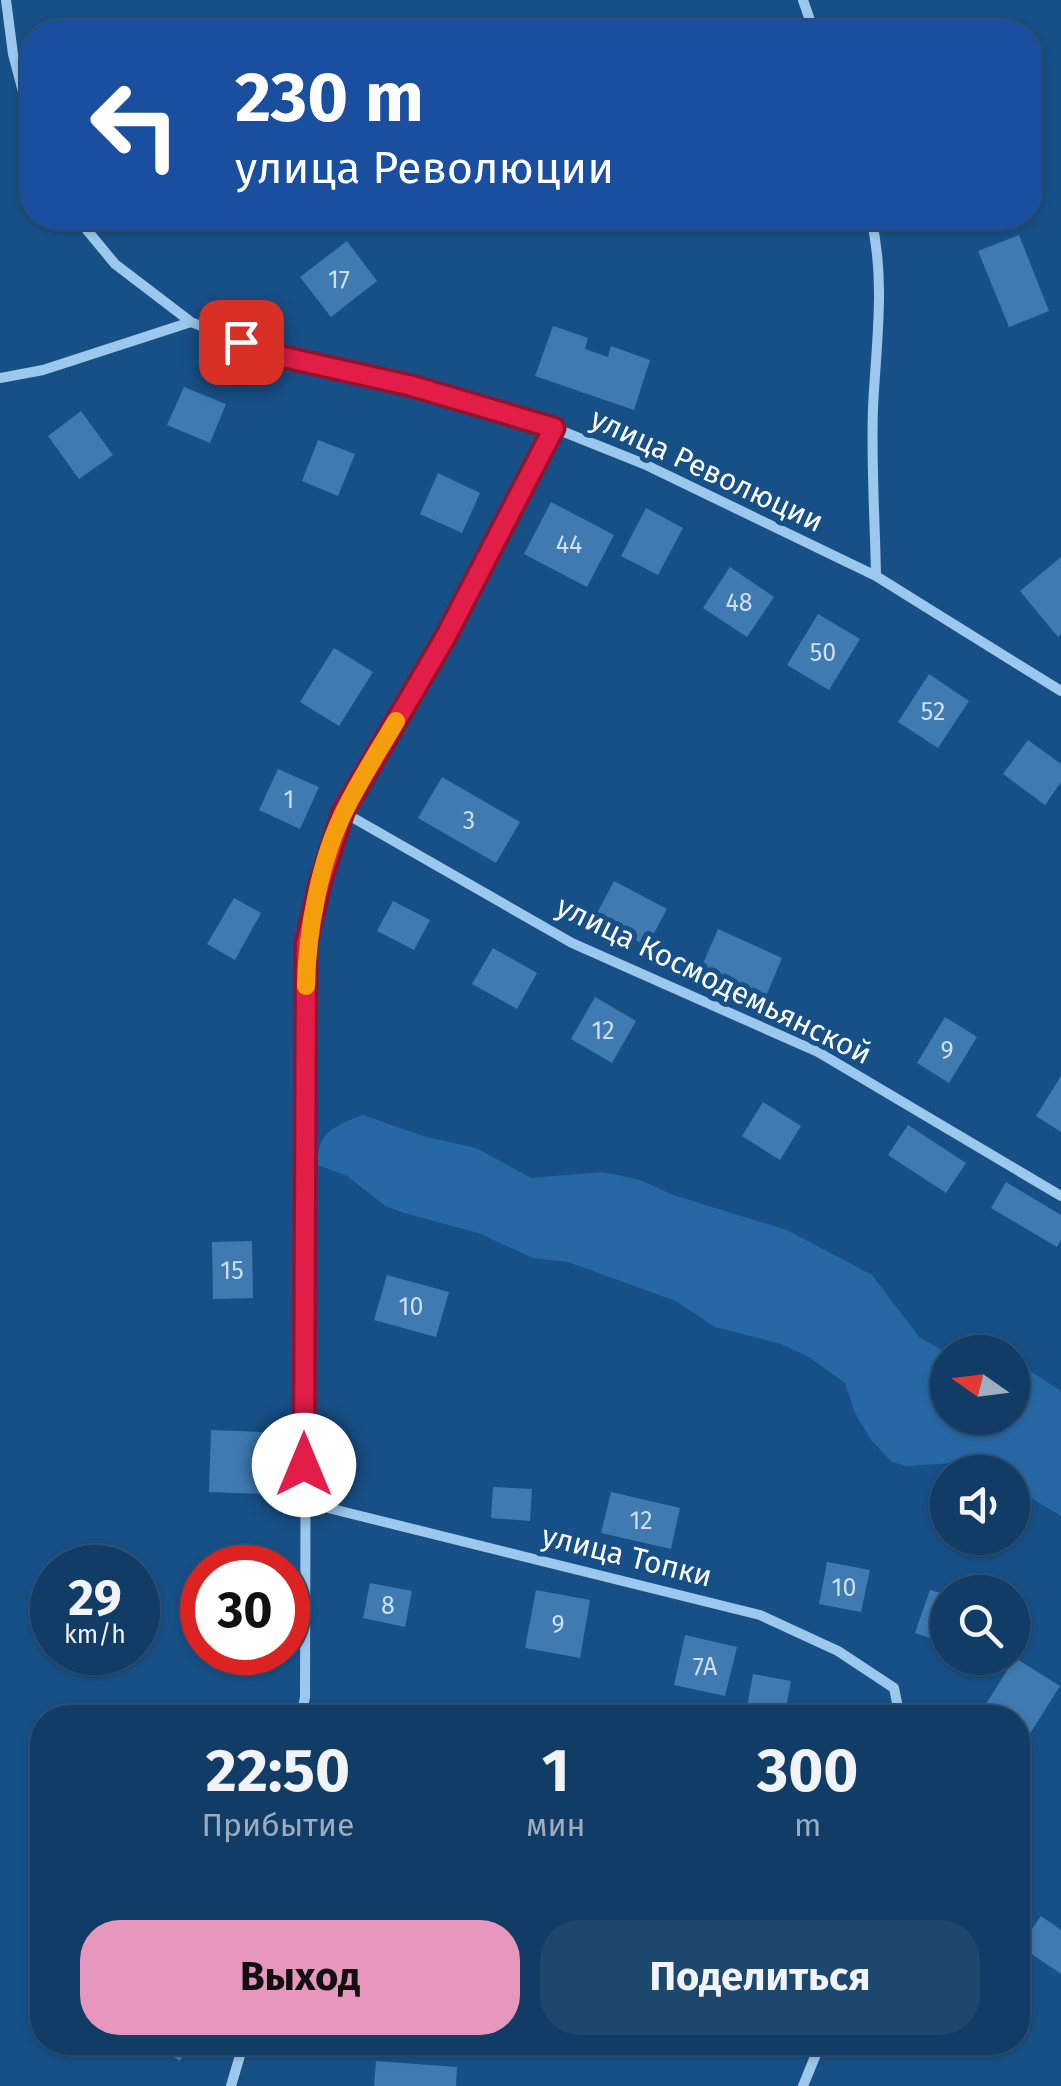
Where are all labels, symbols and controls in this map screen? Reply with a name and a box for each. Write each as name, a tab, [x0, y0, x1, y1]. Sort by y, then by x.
text: 230 m	[235, 56, 424, 140]
icon: left	[70, 60, 200, 190]
text: улица Революции	[235, 141, 614, 195]
house number: 17	[328, 265, 350, 295]
pin	[199, 300, 284, 385]
icon: arrive	[214, 315, 269, 370]
street label: улица Революции	[585, 400, 829, 540]
house number: 44	[556, 530, 582, 560]
house number: 48	[725, 588, 753, 618]
house number: 50	[810, 638, 836, 668]
house number: 52	[921, 697, 945, 727]
house number: 1	[284, 785, 294, 815]
house number: 3	[463, 806, 475, 836]
street label: улица Космодемьянской	[551, 888, 877, 1072]
house number: 12	[591, 1016, 615, 1046]
house number: 9	[940, 1036, 954, 1066]
house number: 15	[220, 1256, 244, 1286]
house number: 10	[399, 1292, 423, 1322]
north arrow	[930, 1335, 1030, 1435]
map controls	[930, 1335, 1030, 1675]
position arrow	[252, 1413, 356, 1517]
button: sound	[930, 1455, 1030, 1555]
house number: 12	[629, 1506, 653, 1536]
street label: улица Топки	[538, 1517, 716, 1595]
speed limit sign: 30	[180, 1545, 310, 1675]
text: 29	[68, 1568, 122, 1628]
house number: 10	[832, 1573, 856, 1603]
button: search	[930, 1575, 1030, 1675]
house number: 8	[381, 1591, 395, 1621]
house number: 9	[551, 1610, 565, 1640]
text: km/h	[64, 1620, 126, 1650]
house number: 7А	[693, 1652, 718, 1682]
text: 22:50	[206, 1735, 350, 1807]
text: 1	[542, 1735, 570, 1807]
text: 300	[757, 1735, 858, 1807]
text: Прибытие	[202, 1806, 354, 1844]
text: мин	[526, 1806, 586, 1844]
text: m	[794, 1806, 821, 1844]
button: Выход	[80, 1920, 520, 2035]
button: Поделиться	[540, 1920, 980, 2035]

